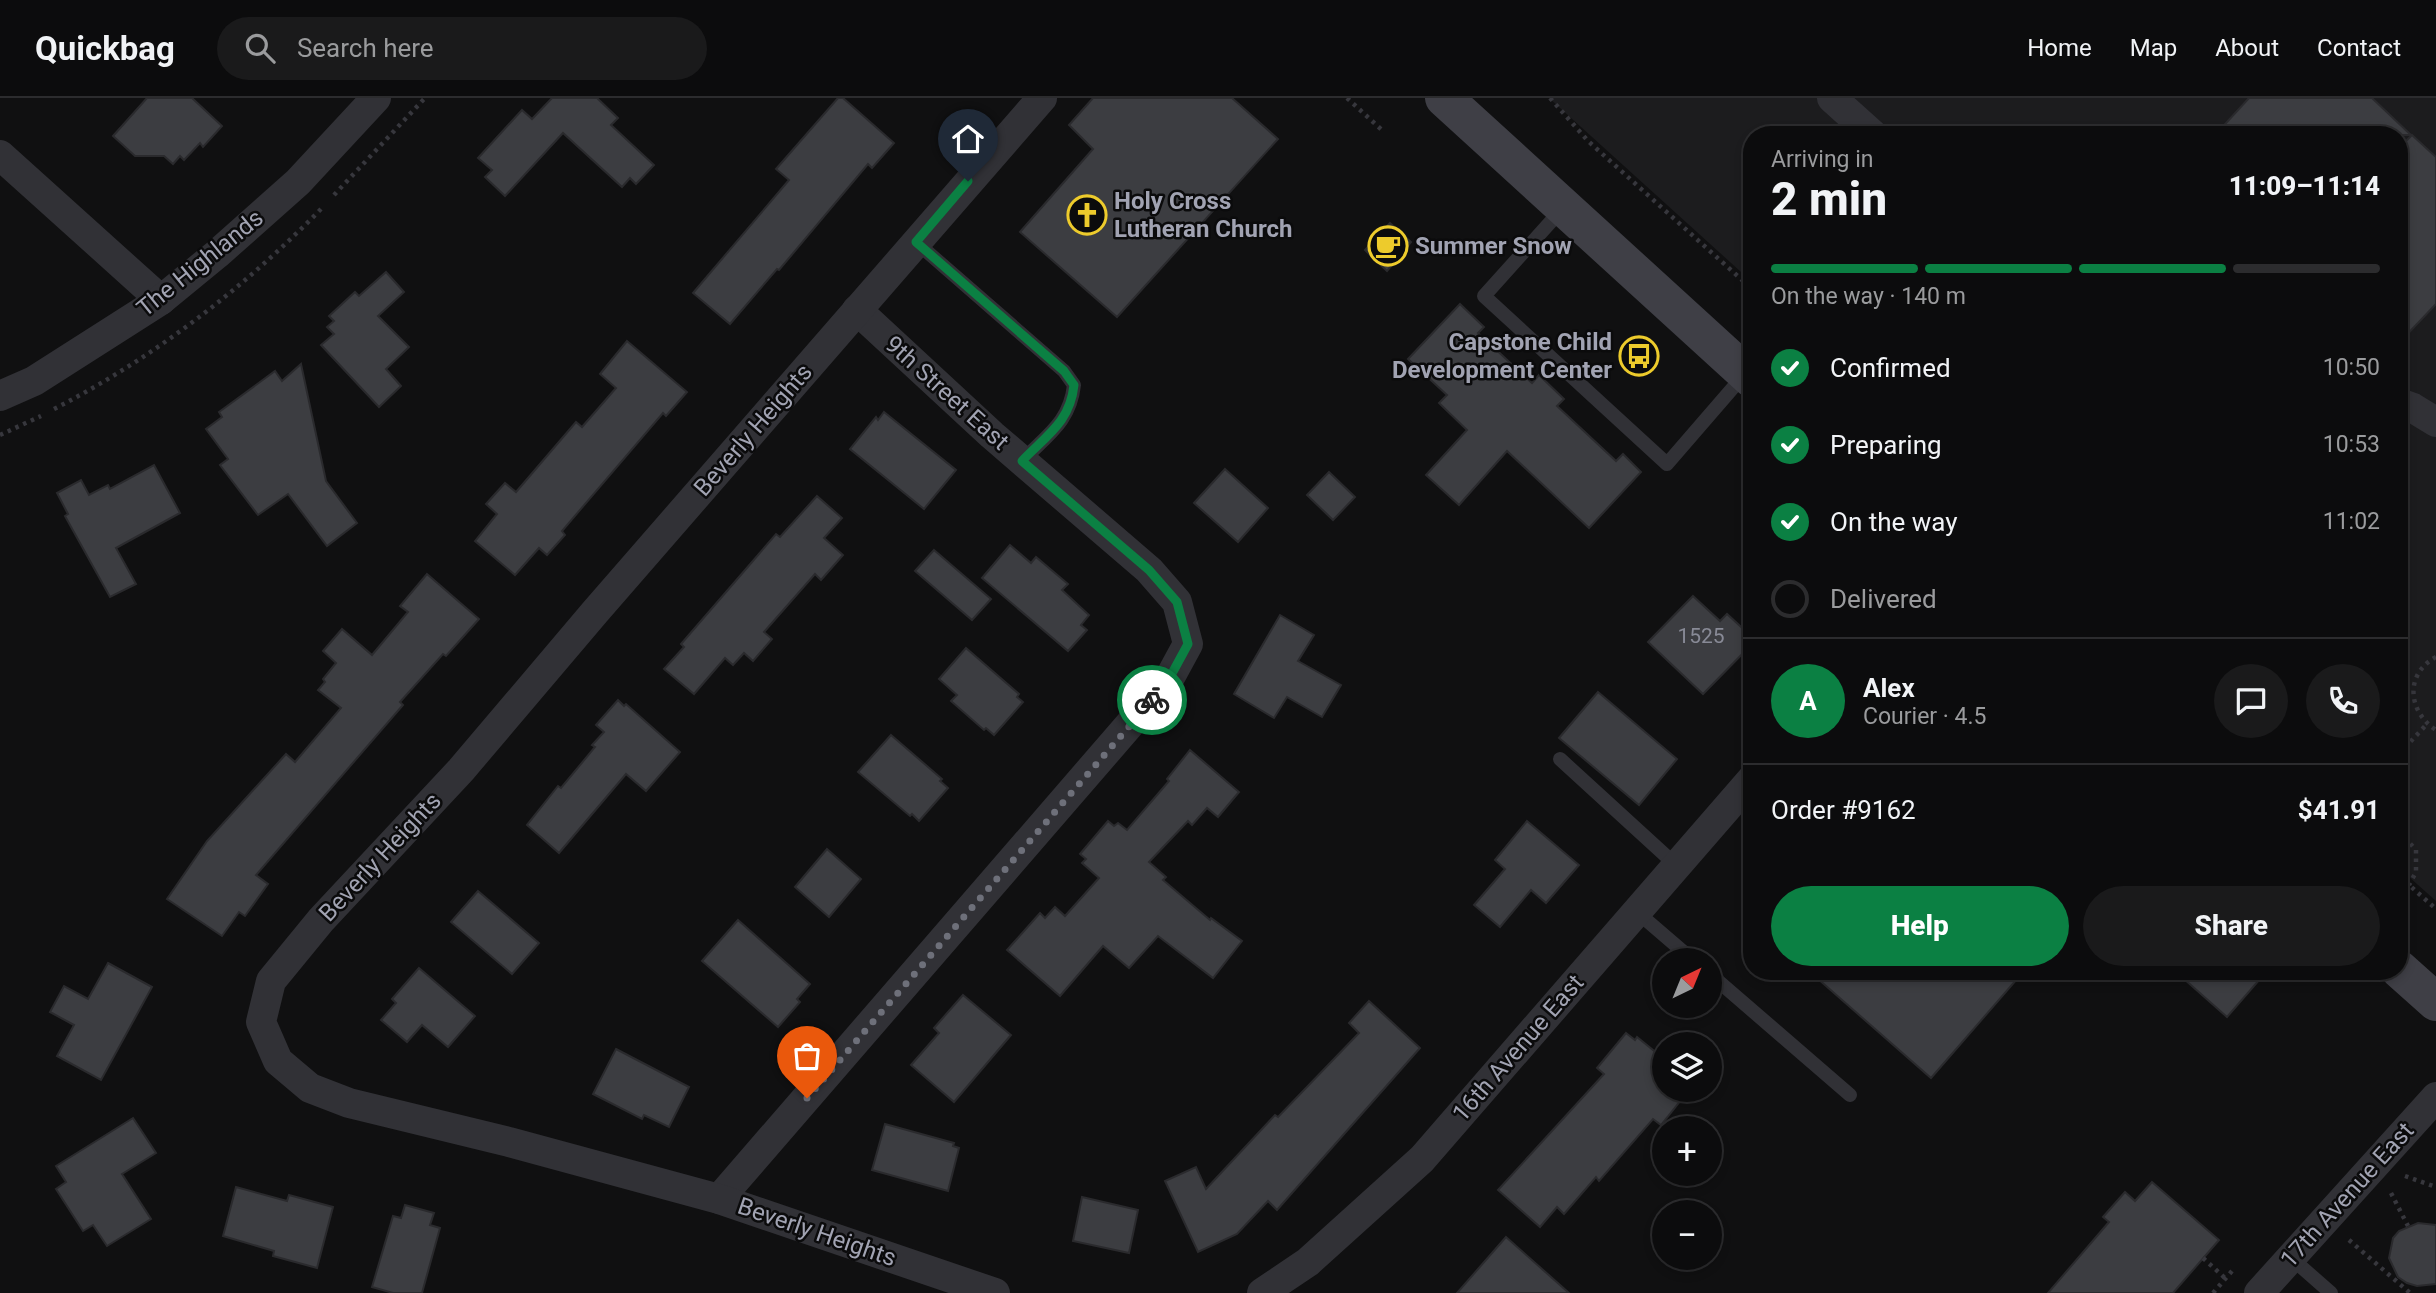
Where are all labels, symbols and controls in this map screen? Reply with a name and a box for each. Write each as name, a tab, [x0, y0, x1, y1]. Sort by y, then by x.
search box	[217, 17, 707, 80]
text: Quickbag	[35, 29, 175, 68]
icon: search	[241, 29, 279, 67]
text: Search here	[297, 33, 434, 63]
text: Home	[2027, 34, 2092, 62]
text: Map	[2130, 34, 2177, 62]
text: About	[2215, 34, 2279, 62]
text: Contact	[2317, 34, 2401, 62]
pin	[938, 109, 998, 181]
icon: home	[949, 120, 987, 158]
text: Arriving in	[1771, 146, 1874, 173]
text: 11:09–11:14	[2229, 171, 2380, 201]
text: 2 min	[1771, 172, 1887, 226]
place label: Holy Cross Lutheran Church	[1114, 187, 1292, 243]
church icon: Holy Cross Lutheran Church	[1066, 194, 1108, 236]
street label: The Highlands	[131, 204, 269, 322]
cafe icon: Summer Snow	[1367, 225, 1409, 267]
place label: Summer Snow	[1415, 232, 1572, 260]
text: On the way · 140 m	[1771, 283, 1966, 310]
place label: Capstone Child Development Center	[1392, 328, 1612, 384]
street label: 9th Street East	[879, 330, 1015, 456]
bus stop icon: Capstone Child Development Center	[1618, 335, 1660, 377]
icon: check	[1771, 349, 1809, 387]
text: Confirmed	[1830, 353, 1951, 383]
text: 10:50	[2323, 354, 2380, 381]
street label: Beverly Heights	[688, 358, 818, 502]
icon: check	[1771, 426, 1809, 464]
text: Preparing	[1830, 430, 1942, 460]
text: 10:53	[2323, 431, 2380, 458]
icon: check	[1771, 503, 1809, 541]
text: On the way	[1830, 507, 1958, 537]
text: 11:02	[2323, 508, 2380, 535]
text: Delivered	[1830, 584, 1937, 614]
house number: 1525	[1677, 624, 1725, 648]
button: chat	[2214, 664, 2288, 738]
button: phone	[2306, 664, 2380, 738]
courier	[1117, 665, 1187, 735]
text: Alex	[1863, 673, 1915, 703]
icon: bike	[1133, 681, 1171, 719]
text: A	[1799, 686, 1817, 716]
text: Courier · 4.5	[1863, 703, 1986, 730]
street label: Beverly Heights	[313, 787, 447, 927]
text: Order #9162	[1771, 795, 1916, 825]
text: $41.91	[2298, 795, 2380, 825]
button: Help	[1771, 886, 2069, 966]
button: Share	[2083, 886, 2380, 966]
north arrow	[1652, 948, 1722, 1018]
map controls	[1652, 948, 1722, 1270]
street label: 16th Avenue East	[1447, 969, 1589, 1127]
pin	[777, 1026, 837, 1098]
button: layers	[1652, 1032, 1722, 1102]
icon: bag	[788, 1037, 826, 1075]
button: +	[1652, 1116, 1722, 1186]
street label: 17th Avenue East	[2275, 1117, 2420, 1273]
street label: Beverly Heights	[734, 1192, 900, 1272]
button: −	[1652, 1200, 1722, 1270]

